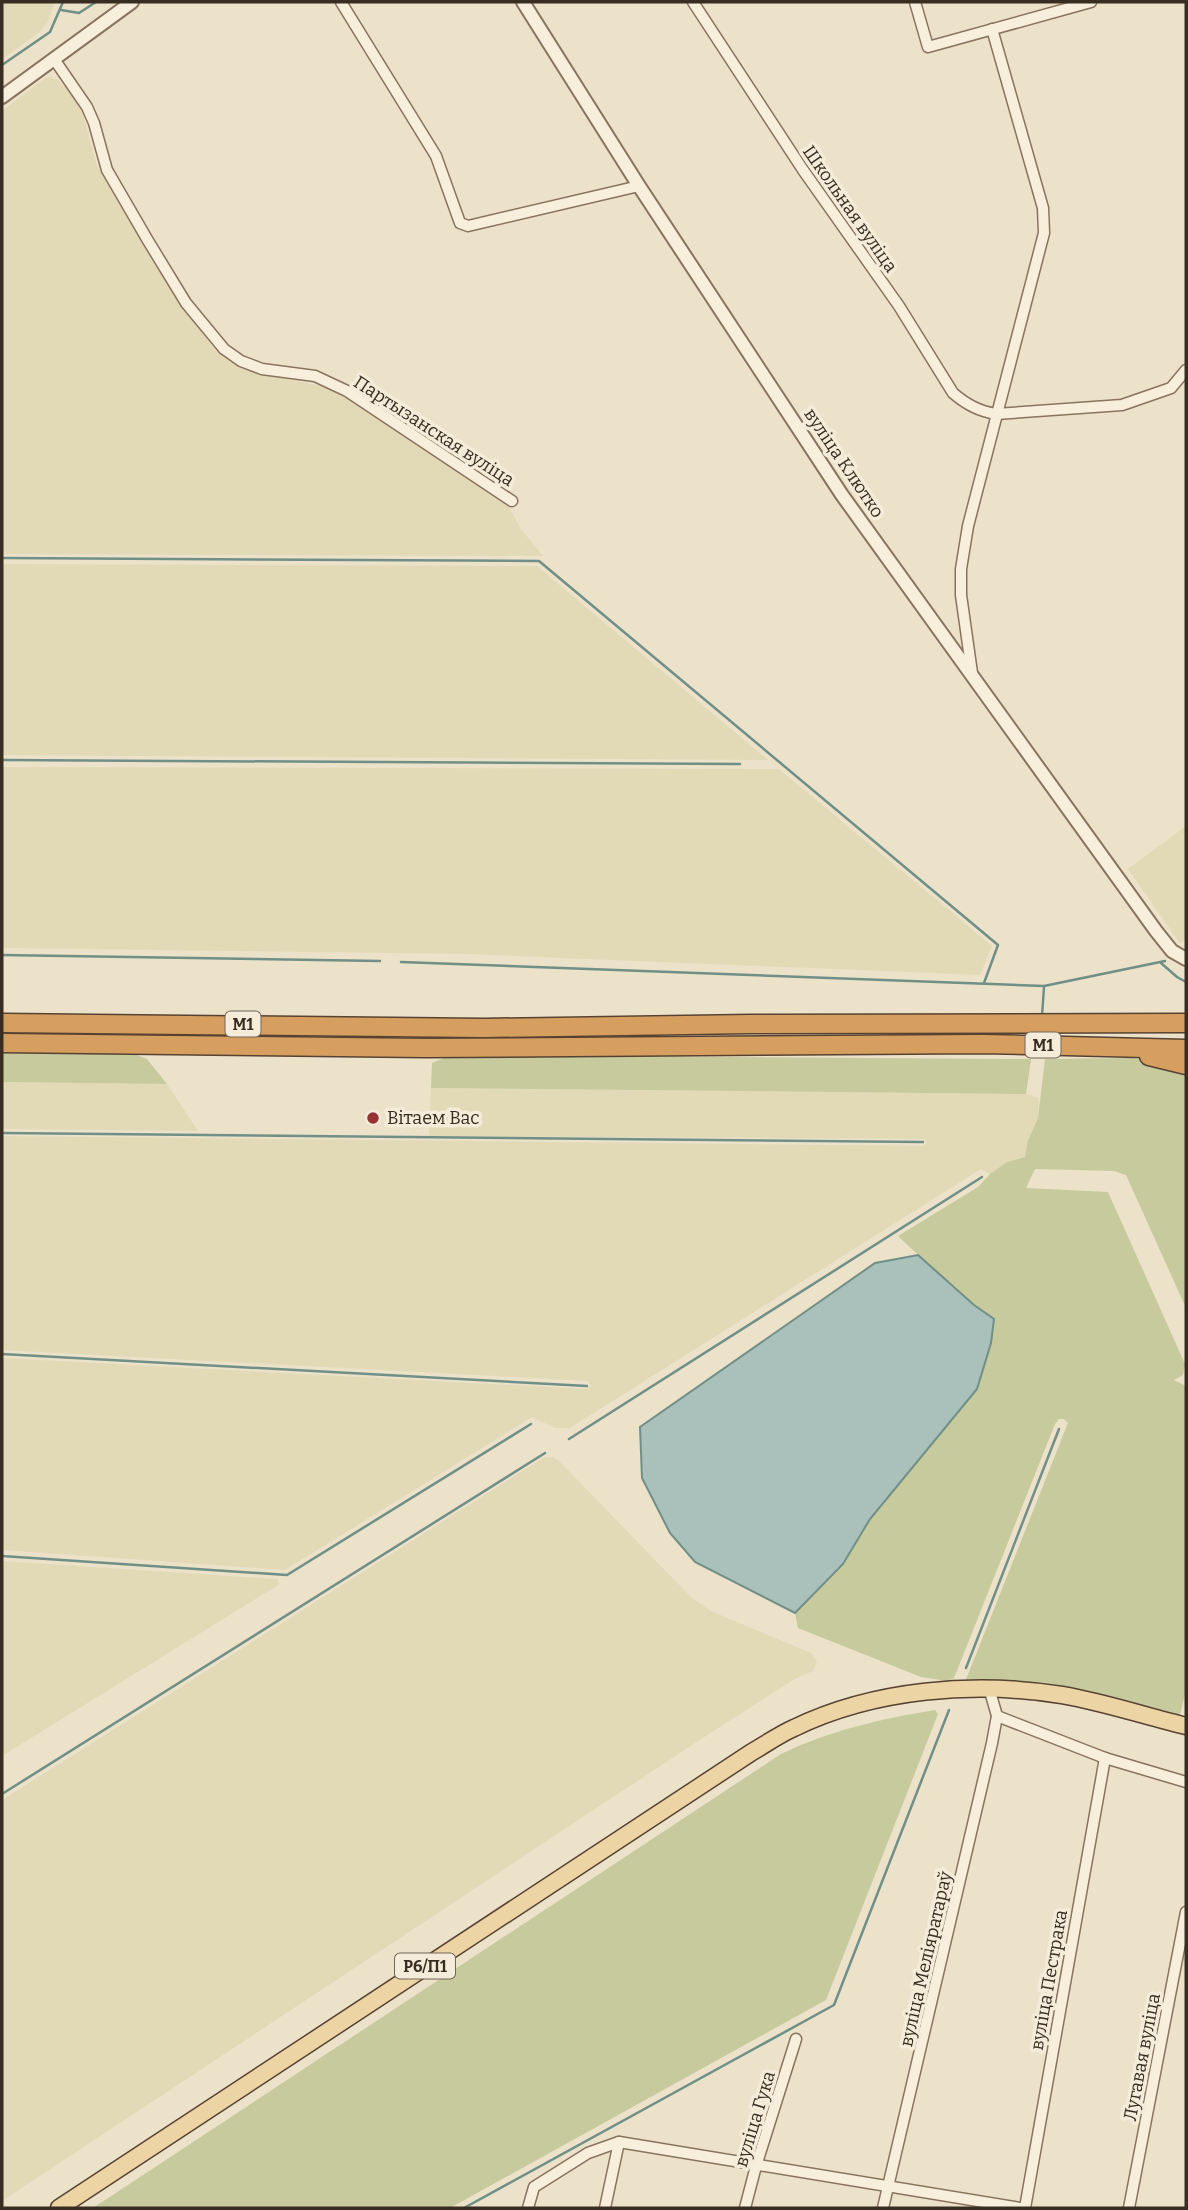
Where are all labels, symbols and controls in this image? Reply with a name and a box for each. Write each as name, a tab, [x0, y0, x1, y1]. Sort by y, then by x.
street label: Школьная вуліца	[798, 141, 902, 277]
street label: Партызанская вуліца	[350, 371, 518, 491]
street label: вуліца Клютко	[799, 404, 889, 522]
road number: М1	[226, 1012, 260, 1036]
road number: М1	[1026, 1032, 1060, 1058]
place label: Вітаем Вас	[387, 1107, 479, 1129]
marker: Вітаем Вас	[365, 1110, 381, 1126]
street label: вуліца Меліяратараў	[895, 1869, 957, 2049]
street label: вуліца Пестрака	[1026, 1908, 1072, 2052]
road number: Р6/П1	[395, 1954, 455, 1978]
street label: Лугавая вуліца	[1119, 1991, 1165, 2123]
street label: вуліца Гука	[730, 2068, 780, 2170]

